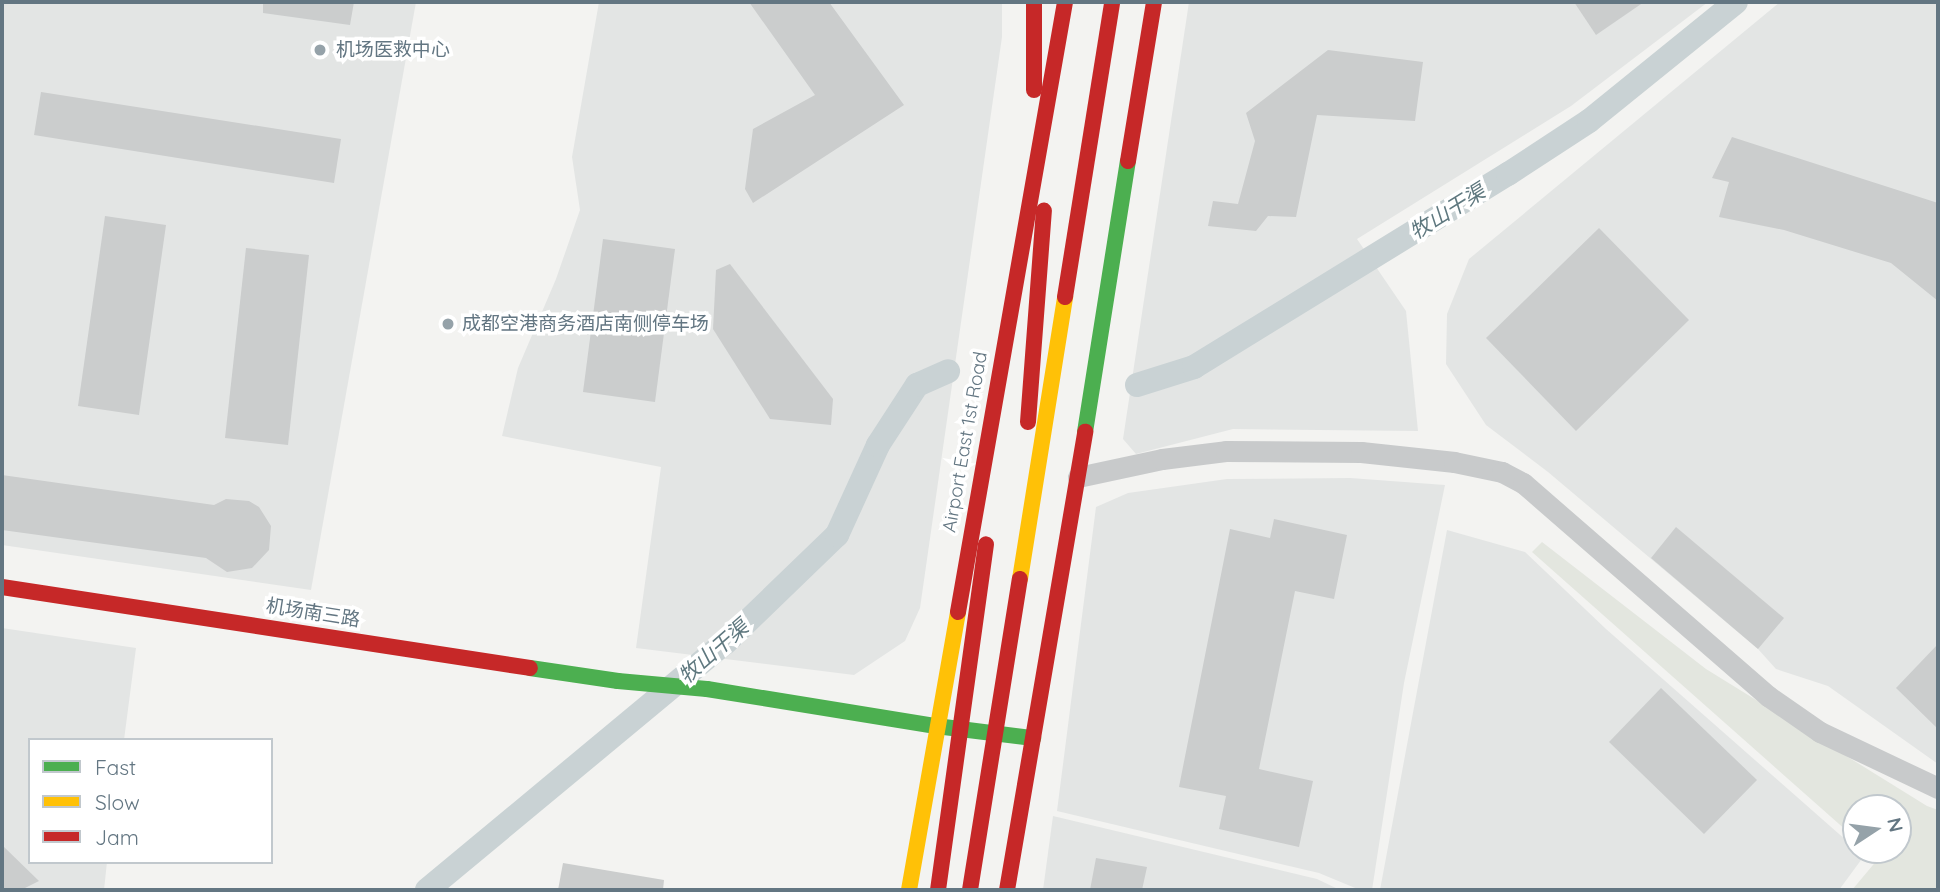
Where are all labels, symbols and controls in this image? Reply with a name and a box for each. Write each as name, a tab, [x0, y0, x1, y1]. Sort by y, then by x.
place label: 机场医救中心	[336, 39, 450, 61]
marker: 机场医救中心	[310, 40, 330, 60]
water label: 牧山干渠	[1405, 178, 1489, 244]
place label: 成都空港商务酒店南侧停车场	[462, 313, 709, 335]
marker: 成都空港商务酒店南侧停车场	[440, 316, 456, 332]
street label: Airport East 1st Road	[938, 350, 992, 534]
street label: 机场南三路	[264, 594, 362, 632]
water label: 牧山干渠	[673, 614, 753, 688]
legend	[28, 738, 273, 864]
text: Fast	[95, 754, 136, 780]
text: Slow	[95, 789, 140, 815]
north arrow	[1842, 794, 1912, 864]
text: N	[1882, 815, 1909, 834]
text: Jam	[95, 824, 139, 850]

